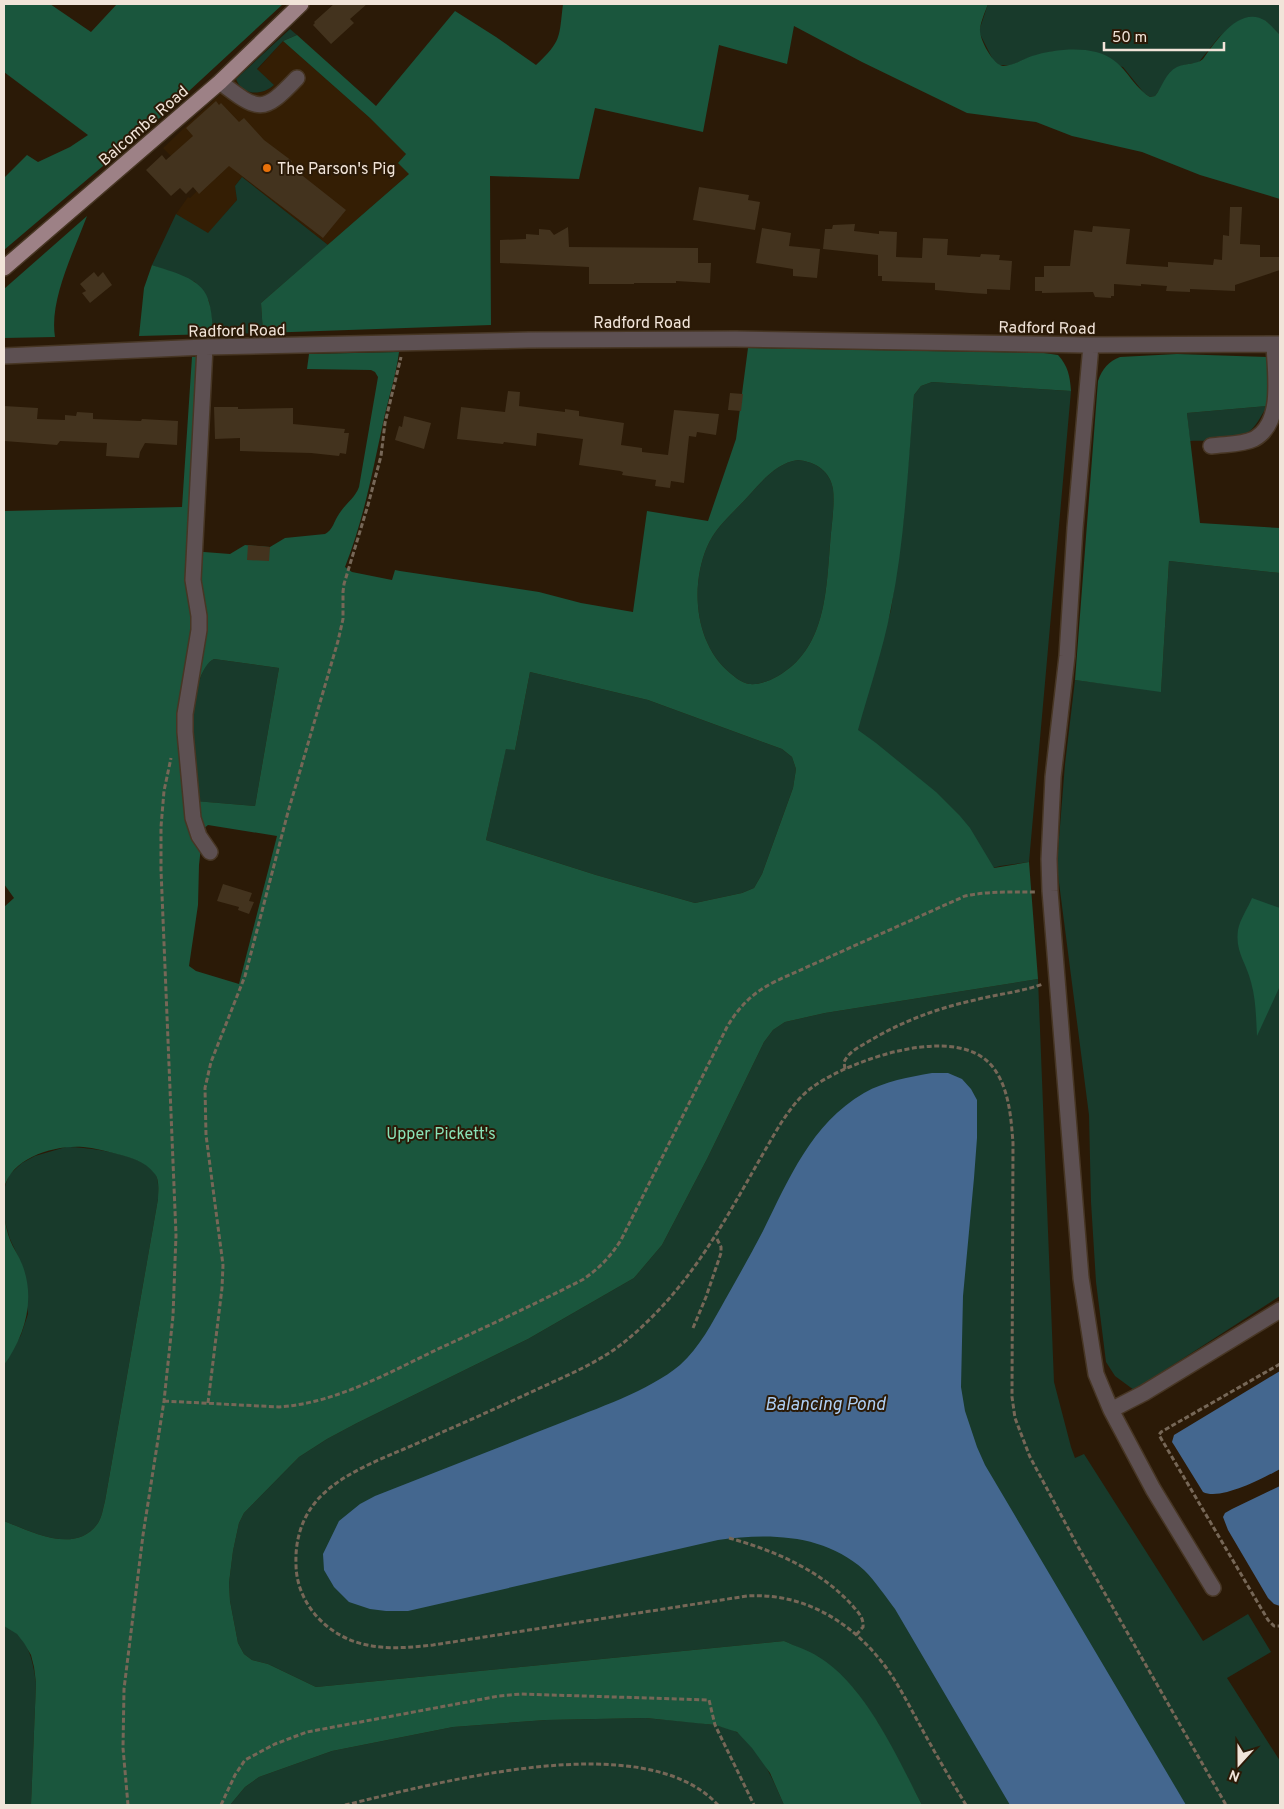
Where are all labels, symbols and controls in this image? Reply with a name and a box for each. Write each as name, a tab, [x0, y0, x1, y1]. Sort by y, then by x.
scale bar	[1104, 20, 1224, 52]
text: 50 m	[1112, 29, 1147, 48]
street label: Balcombe Road	[95, 82, 193, 171]
place label: The Parson's Pig	[277, 160, 395, 180]
marker: The Parson's Pig	[261, 162, 273, 174]
street label: Radford Road	[593, 314, 691, 334]
street label: Radford Road	[998, 318, 1096, 340]
street label: Radford Road	[188, 321, 286, 343]
park label: Upper Pickett's	[386, 1125, 496, 1145]
water label: Balancing Pond	[765, 1394, 887, 1417]
north arrow	[1214, 1739, 1264, 1789]
text: N	[1227, 1765, 1243, 1784]

